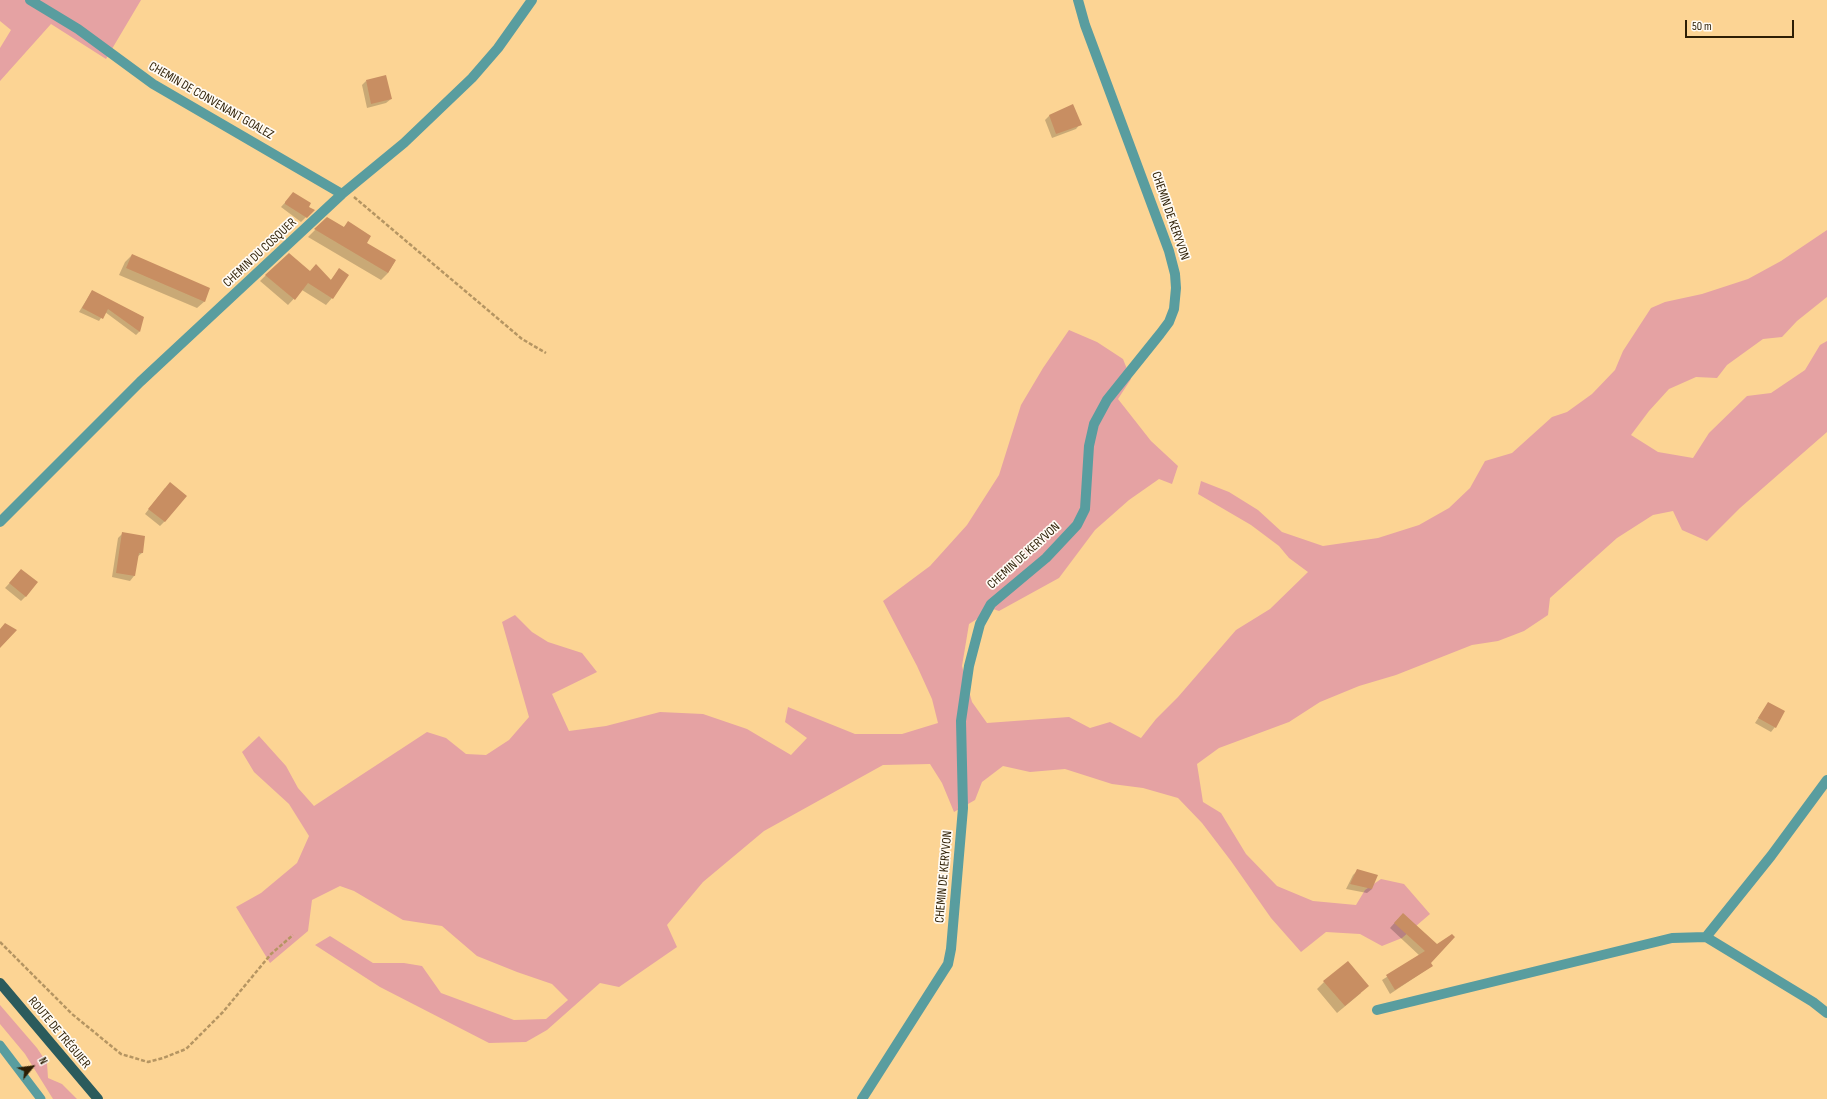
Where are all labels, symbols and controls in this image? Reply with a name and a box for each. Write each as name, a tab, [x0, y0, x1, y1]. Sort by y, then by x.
scale bar	[1687, 12, 1796, 38]
text: 50 m	[1692, 19, 1712, 34]
street label: CHEMIN DE CONVENANT GOALEZ	[146, 59, 276, 143]
street label: CHEMIN DE KERYVON	[1148, 170, 1192, 262]
street label: CHEMIN DU COSQUER	[220, 215, 300, 291]
street label: CHEMIN DE KERYVON	[984, 519, 1064, 593]
street label: CHEMIN DE KERYVON	[932, 830, 956, 924]
street label: ROUTE DE TRÉGUIER	[25, 994, 93, 1072]
north arrow	[12, 1047, 52, 1087]
text: N	[36, 1055, 50, 1067]

